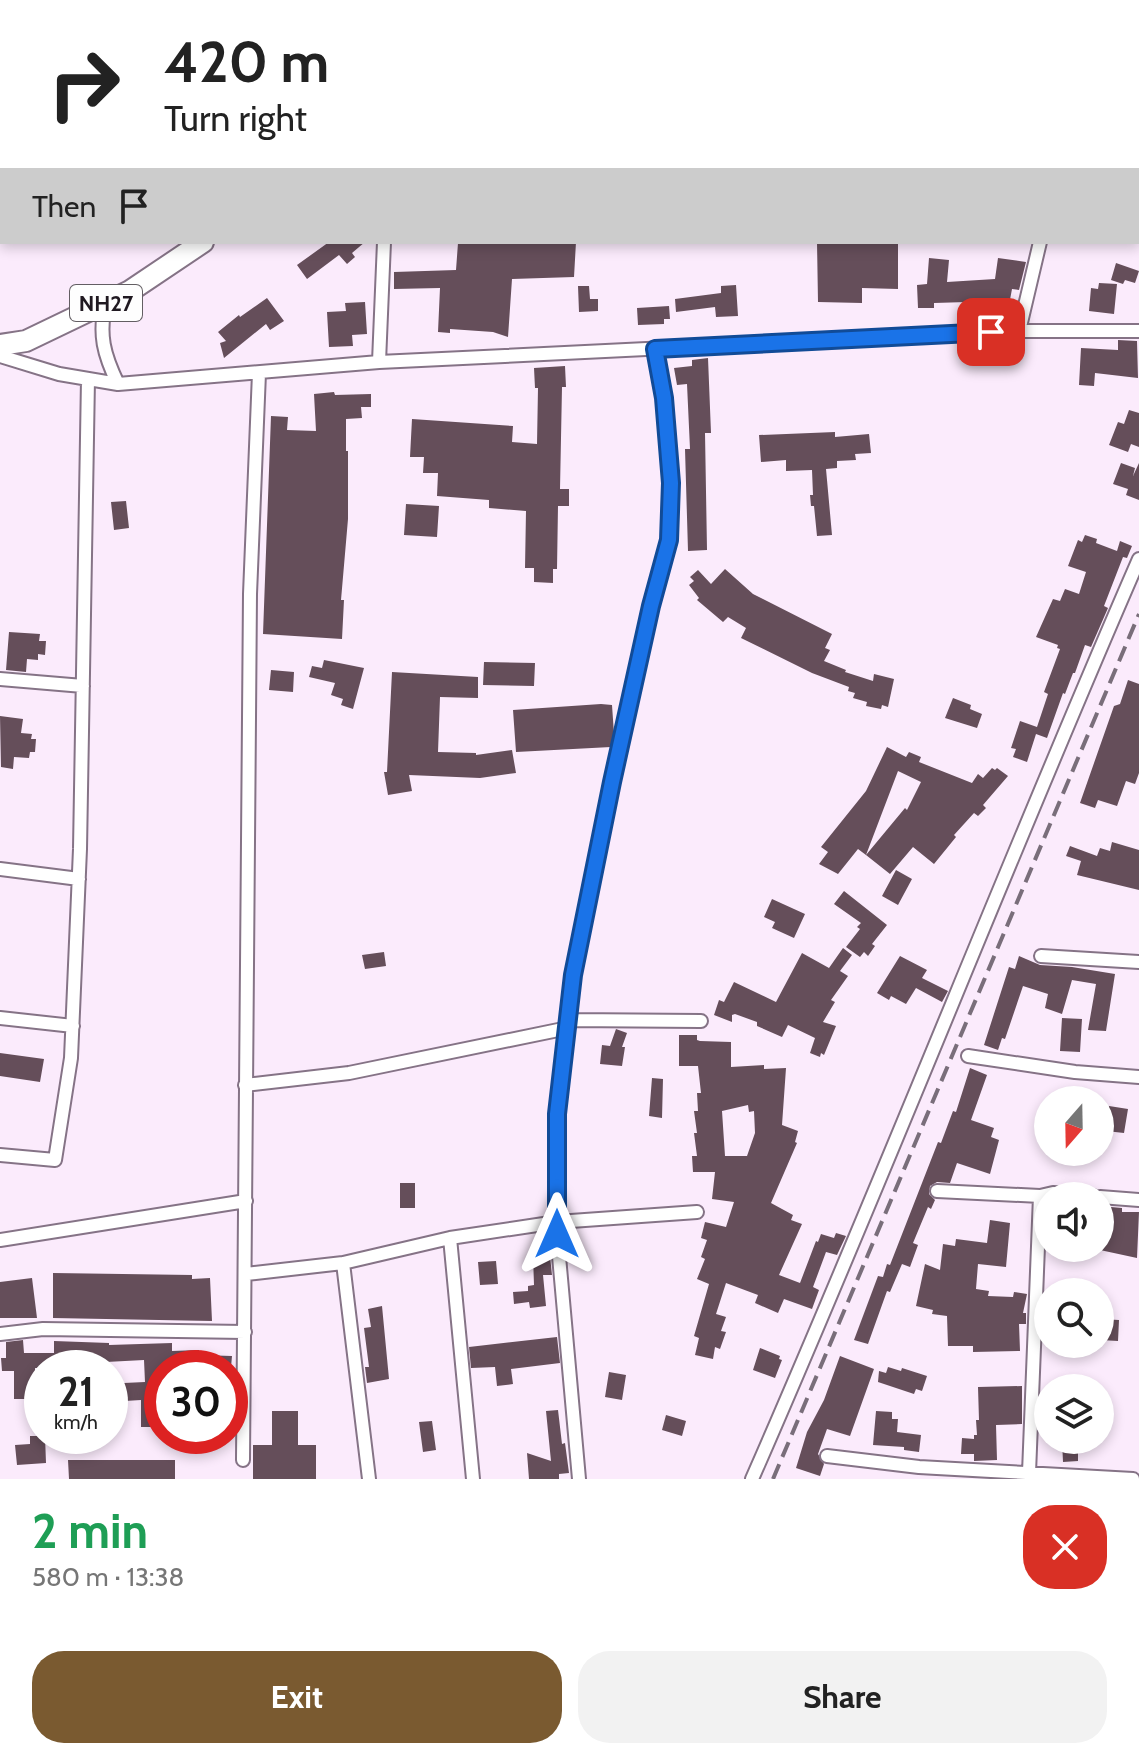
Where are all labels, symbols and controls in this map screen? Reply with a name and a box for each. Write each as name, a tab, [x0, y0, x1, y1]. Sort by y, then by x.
text: 420 m	[164, 28, 329, 96]
icon: right	[32, 32, 136, 136]
text: Turn right	[164, 96, 307, 140]
icon: arrive	[112, 184, 156, 228]
text: Then	[32, 188, 96, 225]
road number: NH27	[70, 285, 142, 321]
pin	[957, 298, 1025, 366]
icon: arrive	[969, 310, 1013, 354]
north arrow	[1034, 1086, 1114, 1166]
map controls	[1034, 1086, 1114, 1454]
button: sound	[1034, 1182, 1114, 1262]
position arrow	[515, 1192, 599, 1276]
button: search	[1034, 1278, 1114, 1358]
speed limit sign: 30	[144, 1350, 248, 1454]
text: 21	[58, 1367, 94, 1416]
button: layers	[1034, 1374, 1114, 1454]
text: km/h	[54, 1410, 98, 1434]
text: 2 min	[32, 1502, 148, 1560]
button: close	[1023, 1505, 1107, 1589]
text: 580 m · 13:38	[32, 1561, 184, 1593]
button: Exit	[32, 1651, 562, 1743]
button: Share	[578, 1651, 1107, 1743]

